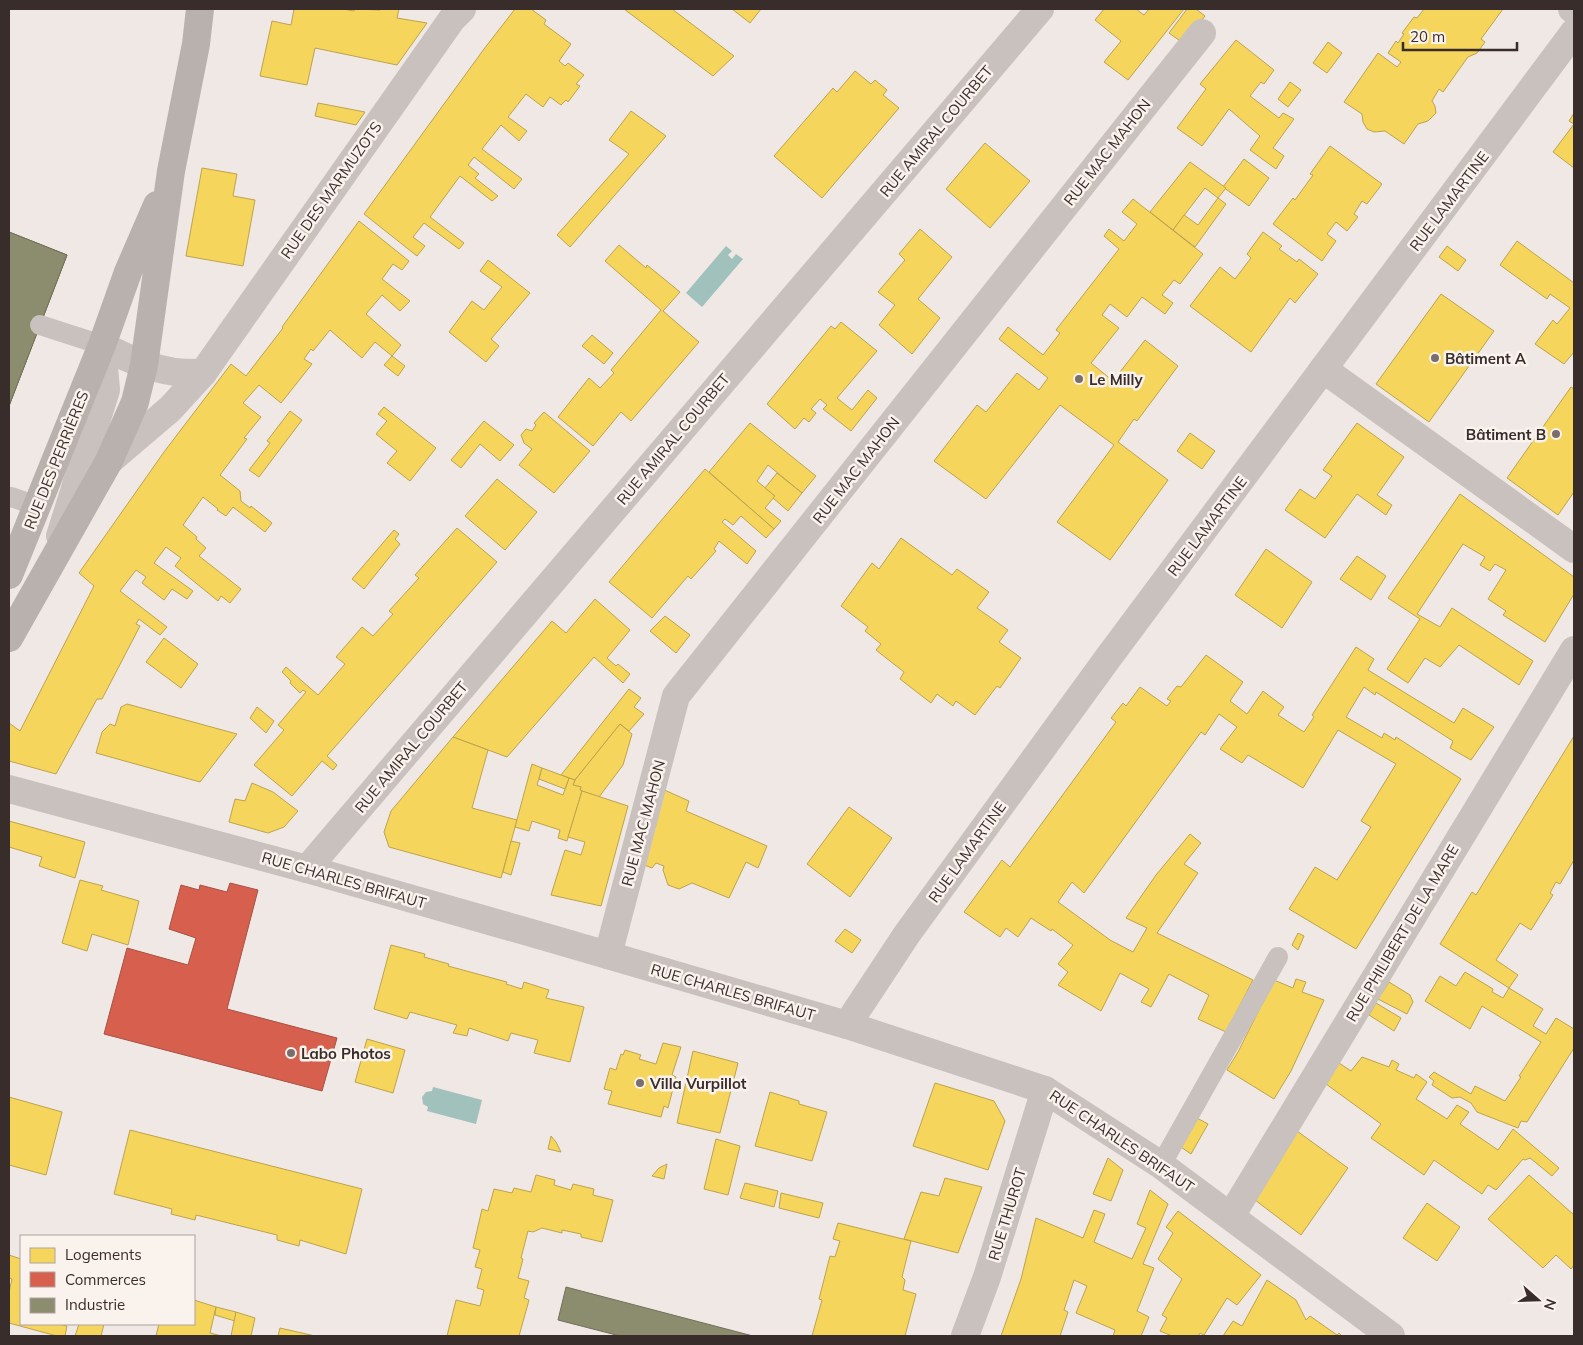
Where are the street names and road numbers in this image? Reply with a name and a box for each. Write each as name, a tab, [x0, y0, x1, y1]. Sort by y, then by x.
street label: RUE AMIRAL COURBET	[875, 61, 997, 201]
street label: RUE MAC MAHON	[1059, 95, 1155, 209]
street label: RUE DES MARMUZOTS	[276, 118, 386, 262]
street label: RUE LAMARTINE	[1405, 147, 1493, 255]
street label: RUE AMIRAL COURBET	[612, 369, 734, 509]
street label: RUE DES PERRIÈRES	[20, 388, 92, 532]
street label: RUE MAC MAHON	[808, 413, 904, 527]
street label: RUE LAMARTINE	[1163, 472, 1251, 580]
street label: RUE AMIRAL COURBET	[350, 677, 472, 817]
street label: RUE MAC MAHON	[617, 758, 669, 888]
street label: RUE LAMARTINE	[924, 798, 1010, 906]
street label: RUE PHILIBERT DE LA MARE	[1342, 841, 1463, 1025]
street label: RUE CHARLES BRIFAUT	[260, 847, 428, 913]
street label: RUE CHARLES BRIFAUT	[649, 959, 817, 1025]
street label: RUE CHARLES BRIFAUT	[1046, 1086, 1198, 1196]
street label: RUE THUROT	[984, 1165, 1030, 1263]

